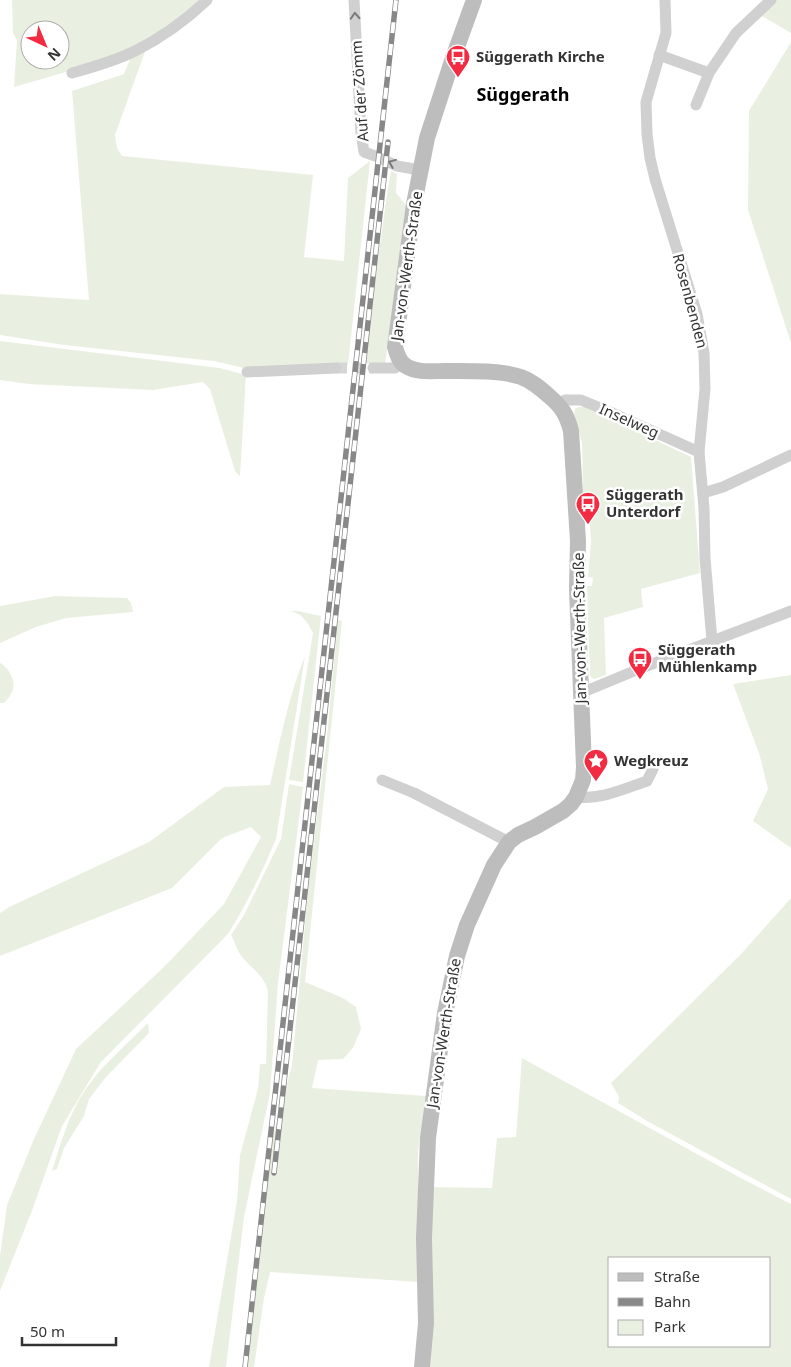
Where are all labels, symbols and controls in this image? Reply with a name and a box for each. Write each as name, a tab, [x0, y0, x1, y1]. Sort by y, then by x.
one-way arrow	[349, 12, 360, 20]
north arrow	[20, 20, 70, 70]
street label: Auf der Zömm	[345, 40, 373, 142]
text: N	[44, 44, 65, 66]
bus stop icon: Süggerath Kirche	[445, 44, 471, 78]
place label: Süggerath Kirche	[476, 46, 605, 66]
district label: Süggerath	[476, 82, 570, 106]
one-way arrow	[388, 159, 397, 170]
street label: Jan-von-Werth-Straße	[385, 190, 426, 344]
street label: Rosenbenden	[669, 251, 713, 350]
street label: Inselweg	[596, 398, 662, 442]
place label: Süggerath Unterdorf	[606, 484, 684, 521]
bus stop icon: Süggerath Unterdorf	[575, 491, 601, 525]
street label: Jan-von-Werth-Straße	[568, 552, 590, 706]
place label: Süggerath Mühlenkamp	[658, 639, 757, 676]
bus stop icon: Süggerath Mühlenkamp	[627, 646, 653, 680]
place icon: Wegkreuz	[583, 748, 609, 782]
place label: Wegkreuz	[614, 750, 688, 770]
street label: Jan-von-Werth-Straße	[421, 957, 465, 1111]
legend	[608, 1257, 771, 1347]
text: Straße	[654, 1266, 700, 1286]
text: Bahn	[654, 1291, 691, 1311]
scale bar	[22, 1314, 116, 1346]
text: Park	[654, 1316, 686, 1336]
text: 50 m	[30, 1321, 65, 1341]

